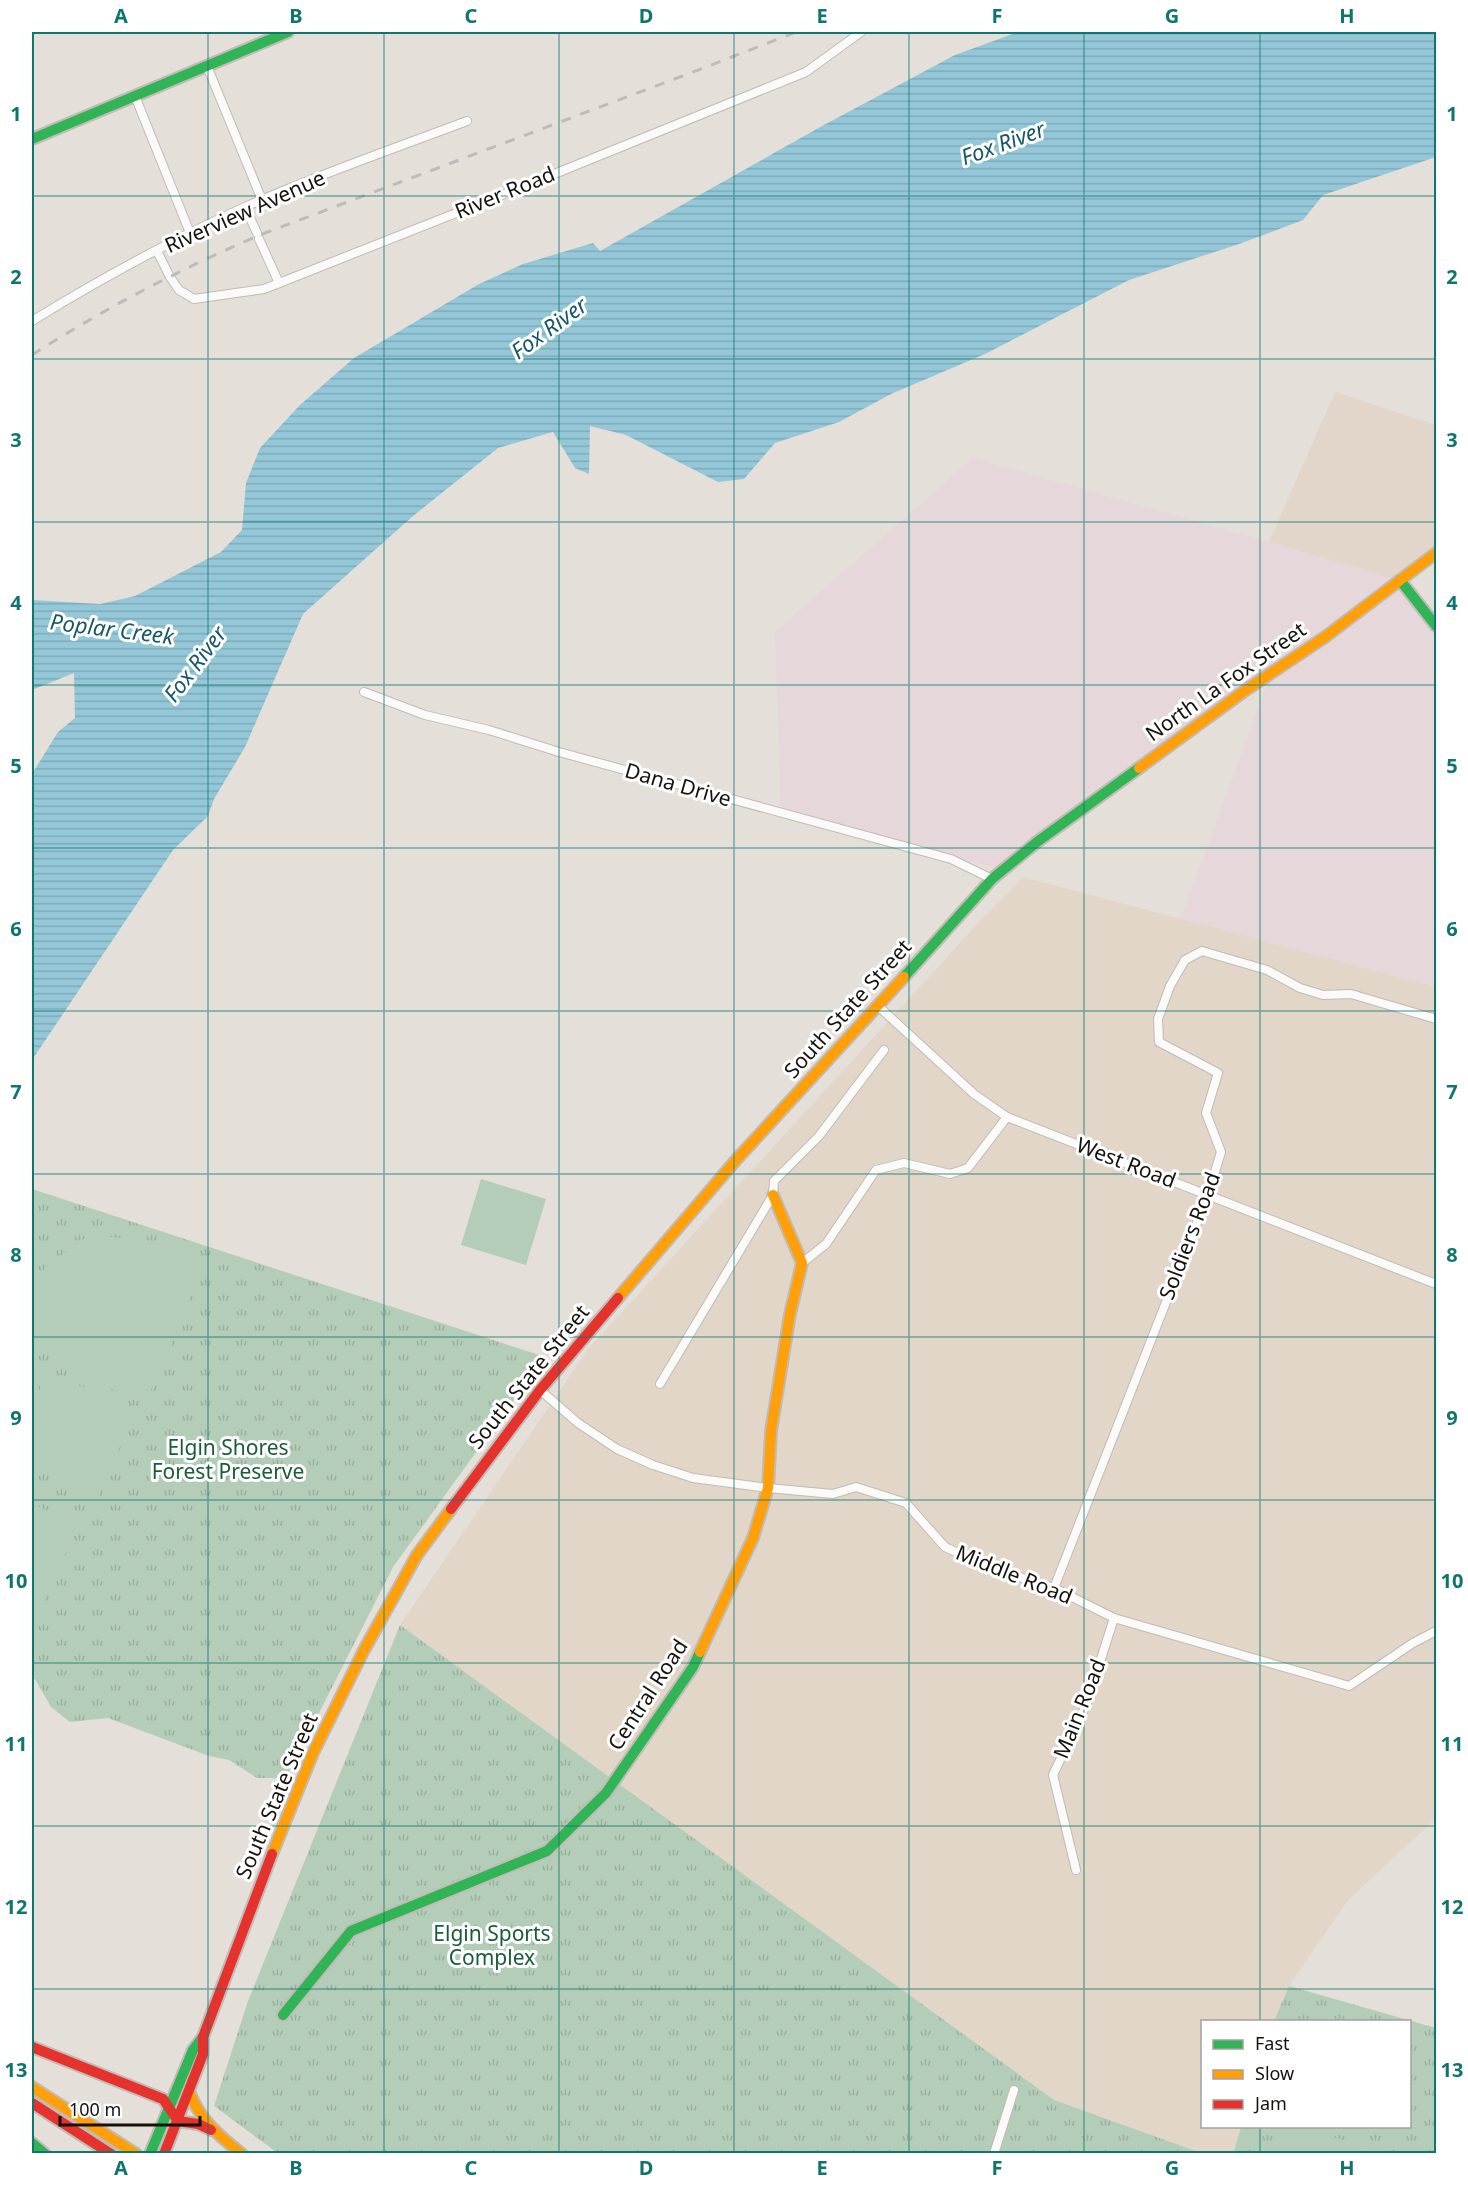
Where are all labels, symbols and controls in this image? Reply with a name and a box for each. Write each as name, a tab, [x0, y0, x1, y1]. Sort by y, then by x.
text: A	[114, 2, 128, 29]
text: B	[289, 2, 303, 29]
text: C	[465, 2, 478, 29]
text: D	[639, 2, 653, 29]
text: E	[816, 2, 828, 29]
text: F	[992, 2, 1002, 29]
text: G	[1165, 2, 1179, 29]
text: H	[1339, 2, 1355, 29]
text: 1	[10, 100, 22, 127]
text: 1	[1446, 100, 1458, 127]
water label: Fox River	[956, 113, 1050, 171]
street label: River Road	[450, 159, 559, 225]
street label: Riverview Avenue	[160, 163, 329, 259]
text: 2	[10, 263, 22, 290]
text: 2	[1446, 263, 1458, 290]
water label: Fox River	[504, 289, 594, 365]
text: 3	[10, 426, 22, 453]
text: 3	[1446, 426, 1458, 453]
text: 4	[10, 589, 22, 616]
text: 4	[1446, 589, 1458, 616]
water label: Poplar Creek	[49, 606, 177, 651]
street label: North La Fox Street	[1140, 615, 1312, 747]
water label: Fox River	[156, 618, 233, 707]
text: 5	[10, 752, 22, 779]
text: 5	[1446, 752, 1458, 779]
street label: Dana Drive	[622, 756, 735, 813]
text: 6	[10, 915, 22, 942]
text: 6	[1446, 915, 1458, 942]
street label: South State Street	[777, 933, 917, 1084]
text: 7	[10, 1078, 22, 1105]
text: 7	[1446, 1078, 1458, 1105]
street label: West Road	[1073, 1130, 1180, 1194]
street label: Soldiers Road	[1152, 1168, 1226, 1303]
text: 8	[10, 1241, 22, 1268]
text: 8	[1446, 1241, 1458, 1268]
street label: South State Street	[461, 1298, 595, 1454]
text: 9	[10, 1404, 22, 1431]
text: 9	[1446, 1404, 1458, 1431]
park label: Elgin Shores Forest Preserve	[152, 1433, 304, 1485]
street label: Middle Road	[952, 1538, 1077, 1610]
text: 10	[5, 1567, 27, 1594]
text: 10	[1441, 1567, 1463, 1594]
street label: Central Road	[601, 1634, 694, 1755]
street label: Main Road	[1046, 1655, 1112, 1763]
street label: South State Street	[228, 1708, 324, 1883]
text: 11	[5, 1730, 27, 1757]
text: 11	[1441, 1730, 1463, 1757]
text: 12	[5, 1893, 27, 1920]
text: 12	[1441, 1893, 1463, 1920]
park label: Elgin Sports Complex	[433, 1919, 551, 1971]
legend	[1201, 2020, 1411, 2128]
text: Fast	[1255, 2031, 1290, 2055]
text: 13	[5, 2056, 27, 2083]
text: 13	[1441, 2056, 1463, 2083]
text: Slow	[1255, 2061, 1294, 2085]
scale bar	[60, 2089, 200, 2127]
text: Jam	[1253, 2091, 1287, 2115]
text: 100 m	[69, 2097, 121, 2121]
text: A	[114, 2154, 128, 2181]
text: B	[289, 2154, 303, 2181]
text: C	[465, 2154, 478, 2181]
text: D	[639, 2154, 653, 2181]
text: E	[816, 2154, 828, 2181]
text: F	[992, 2154, 1002, 2181]
text: G	[1165, 2154, 1179, 2181]
text: H	[1339, 2154, 1355, 2181]

